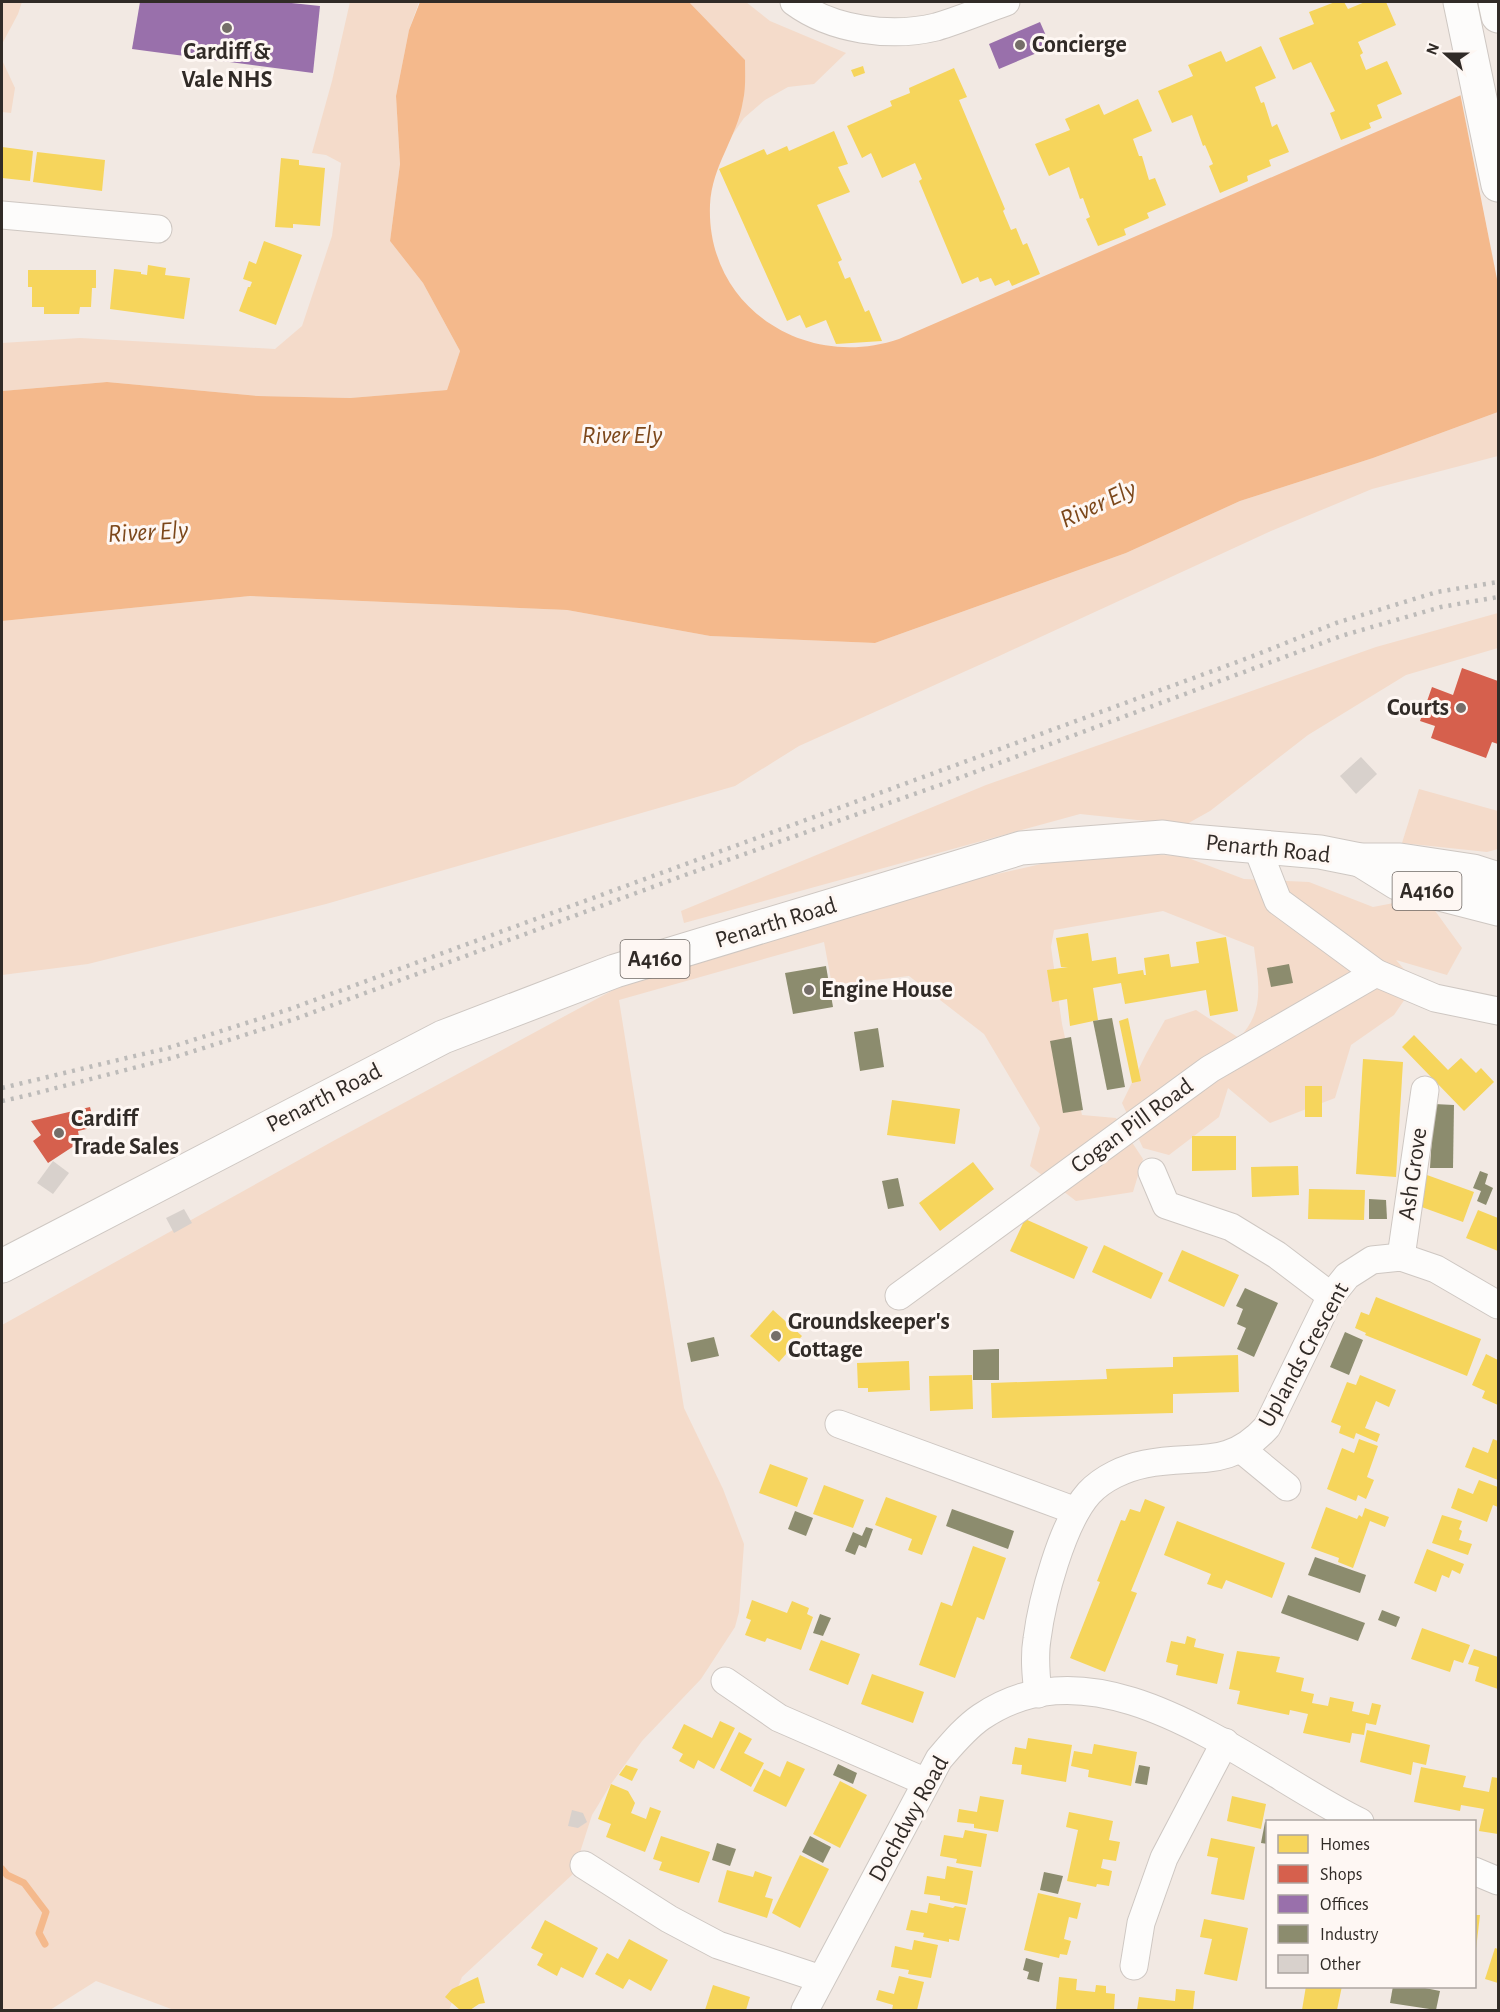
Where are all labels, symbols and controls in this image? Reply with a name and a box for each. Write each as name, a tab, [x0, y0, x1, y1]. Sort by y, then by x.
marker: Cardiff & Vale NHS	[220, 21, 234, 35]
north arrow	[1416, 24, 1476, 84]
place label: Concierge	[1032, 33, 1127, 57]
marker: Concierge	[1013, 38, 1027, 52]
place label: Cardiff & Vale NHS	[182, 40, 272, 92]
text: N	[1423, 41, 1442, 57]
water label: River Ely	[582, 422, 663, 448]
water label: River Ely	[1056, 475, 1140, 533]
water label: River Ely	[107, 517, 189, 547]
place label: Courts	[1387, 696, 1449, 720]
marker: Courts	[1454, 701, 1468, 715]
street label: Penarth Road	[1204, 831, 1332, 867]
road number: A4160	[1392, 872, 1462, 910]
street label: Penarth Road	[713, 893, 839, 953]
road number: A4160	[620, 940, 690, 978]
place label: Engine House	[821, 978, 953, 1002]
marker: Engine House	[802, 983, 816, 997]
street label: Penarth Road	[263, 1059, 385, 1137]
street label: Cogan Pill Road	[1067, 1074, 1197, 1178]
place label: Cardiff Trade Sales	[71, 1107, 179, 1159]
marker: Cardiff Trade Sales	[52, 1126, 66, 1140]
street label: Ash Grove	[1395, 1126, 1431, 1222]
street label: Uplands Crescent	[1254, 1278, 1354, 1431]
place label: Groundskeeper's Cottage	[788, 1310, 950, 1362]
marker: Groundskeeper's Cottage	[769, 1329, 783, 1343]
street label: Dochdwy Road	[865, 1752, 953, 1886]
legend	[1266, 1820, 1476, 1988]
text: Homes	[1320, 1836, 1370, 1854]
text: Shops	[1320, 1866, 1362, 1884]
text: Offices	[1320, 1896, 1369, 1914]
text: Industry	[1320, 1926, 1379, 1944]
text: Other	[1320, 1956, 1361, 1974]

